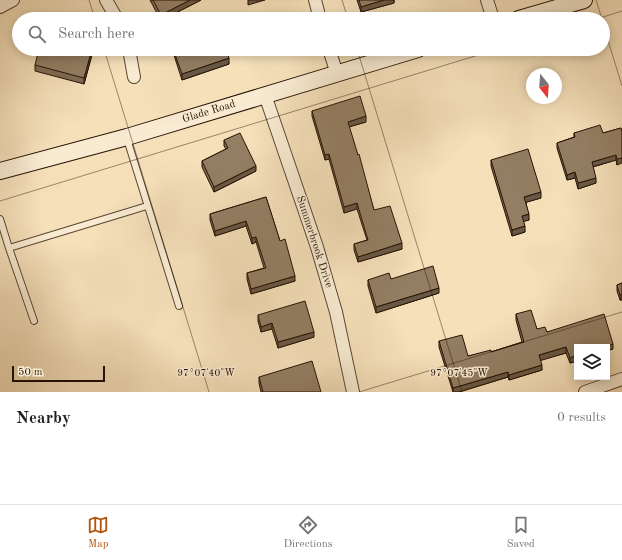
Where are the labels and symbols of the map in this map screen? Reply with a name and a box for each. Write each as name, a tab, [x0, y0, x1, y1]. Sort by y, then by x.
north arrow	[526, 68, 562, 104]
street label: Glade Road	[181, 99, 237, 125]
street label: Summerbrook Drive	[294, 195, 334, 289]
scale bar	[12, 364, 105, 383]
text: 97°07'40"W	[177, 368, 235, 378]
text: 97°07'45"W	[430, 368, 488, 378]

